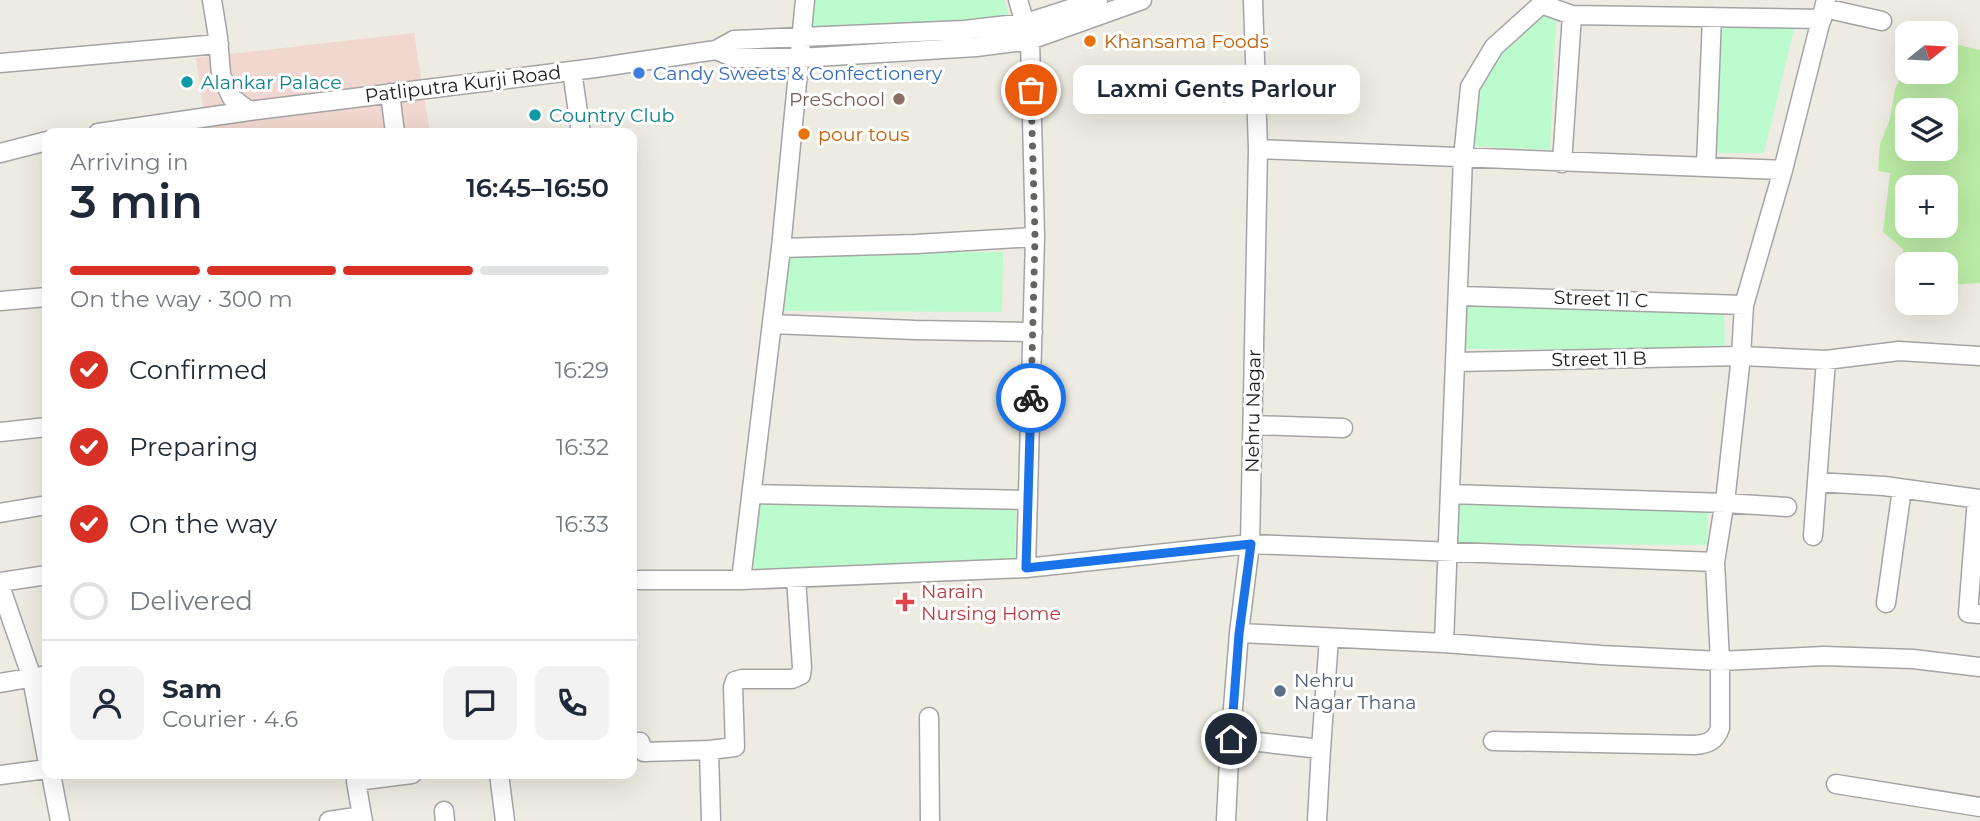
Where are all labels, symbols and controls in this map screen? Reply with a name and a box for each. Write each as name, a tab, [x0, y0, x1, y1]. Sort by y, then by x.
north arrow	[1895, 21, 1958, 84]
map controls	[1895, 21, 1958, 315]
place label: Khansama Foods	[1104, 30, 1269, 53]
marker: Khansama Foods	[1082, 33, 1098, 49]
pin	[1001, 60, 1061, 120]
street label: Patliputra Kurji Road	[364, 61, 562, 107]
place label: Candy Sweets & Confectionery	[653, 62, 943, 85]
marker: Candy Sweets & Confectionery	[631, 65, 647, 81]
callout: Laxmi Gents Parlour	[1073, 66, 1360, 114]
place label: Alankar Palace	[201, 71, 342, 94]
icon: bag	[1012, 71, 1050, 109]
marker: Alankar Palace	[179, 74, 195, 90]
text: Laxmi Gents Parlour	[1096, 75, 1337, 103]
place label: PreSchool	[789, 88, 885, 111]
marker: PreSchool	[891, 91, 907, 107]
button: layers	[1895, 98, 1958, 161]
place label: Country Club	[549, 104, 674, 127]
marker: Country Club	[527, 107, 543, 123]
place label: pour tous	[818, 123, 909, 146]
marker: pour tous	[796, 126, 812, 142]
text: Arriving in	[70, 148, 189, 176]
text: 16:45–16:50	[466, 172, 609, 204]
text: 3 min	[70, 173, 203, 230]
button: +	[1895, 175, 1958, 238]
button: −	[1895, 252, 1958, 315]
text: On the way · 300 m	[70, 285, 293, 313]
street label: Street 11 C	[1553, 286, 1649, 312]
street label: Street 11 B	[1551, 347, 1647, 371]
street label: Nehru Nagar	[1240, 349, 1266, 473]
icon: check	[70, 351, 108, 389]
text: Confirmed	[129, 354, 268, 386]
text: 16:29	[555, 356, 609, 384]
courier	[996, 363, 1066, 433]
icon: bike	[1012, 379, 1050, 417]
icon: check	[70, 428, 108, 466]
text: Preparing	[129, 431, 258, 463]
text: 16:32	[556, 433, 609, 461]
icon: check	[70, 505, 108, 543]
text: On the way	[129, 508, 277, 540]
text: 16:33	[556, 510, 609, 538]
place label: Narain Nursing Home	[921, 580, 1061, 625]
text: Delivered	[129, 585, 253, 617]
marker: Narain Nursing Home	[895, 592, 915, 612]
button: person	[70, 666, 144, 740]
button: chat	[443, 666, 517, 740]
button: phone	[535, 666, 609, 740]
place label: Nehru Nagar Thana	[1294, 669, 1417, 714]
text: Sam	[162, 673, 222, 705]
marker: Nehru Nagar Thana	[1272, 683, 1288, 699]
text: Courier · 4.6	[162, 705, 298, 733]
pin	[1201, 709, 1261, 769]
icon: home	[1212, 720, 1250, 758]

